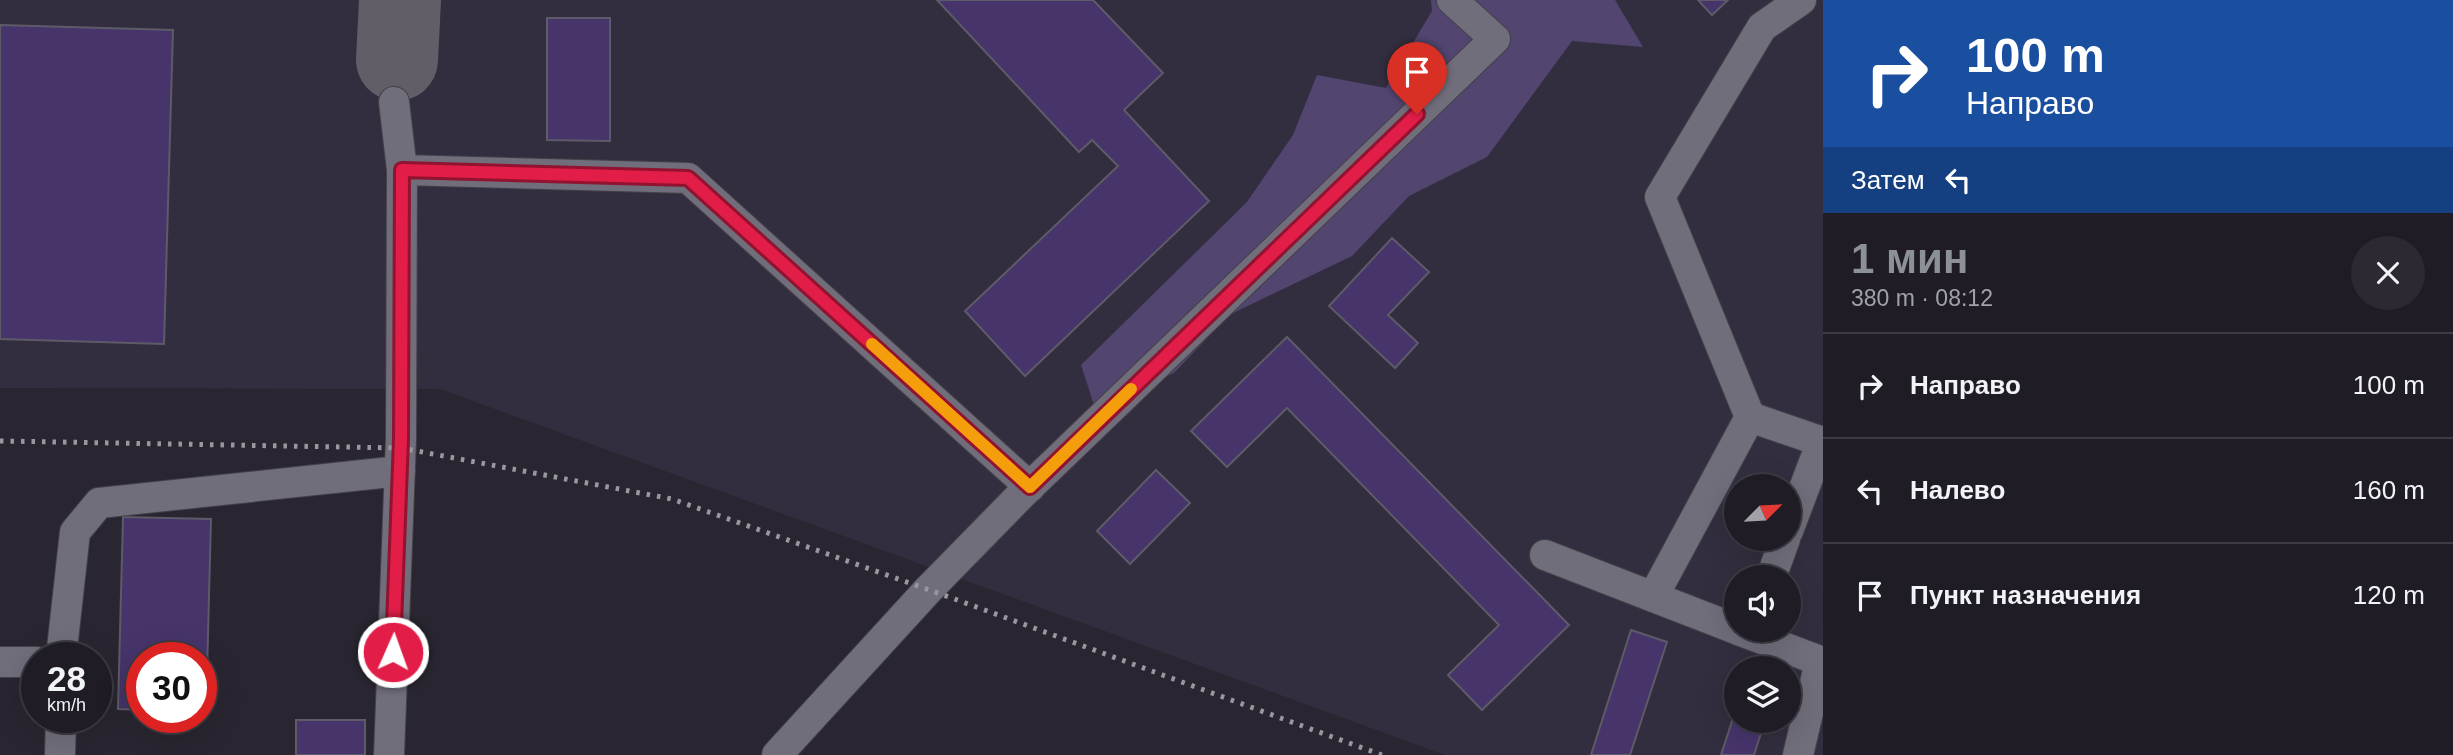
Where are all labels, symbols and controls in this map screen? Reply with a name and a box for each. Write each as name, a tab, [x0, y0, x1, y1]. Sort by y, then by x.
icon: right	[1851, 28, 1942, 119]
text: 100 m	[1966, 28, 2105, 82]
pin	[1387, 42, 1447, 114]
icon: arrive	[1398, 53, 1436, 91]
text: Направо	[1966, 85, 2094, 121]
icon: left	[1939, 161, 1977, 199]
text: Затем	[1851, 165, 1925, 195]
text: 1 мин	[1851, 235, 1968, 282]
button: close	[2351, 236, 2425, 310]
text: 380 m · 08:12	[1851, 285, 1993, 311]
icon: right	[1851, 367, 1889, 405]
text: Направо	[1910, 370, 2021, 400]
text: 100 m	[2353, 370, 2425, 400]
icon: left	[1851, 472, 1889, 510]
north arrow	[1724, 474, 1801, 551]
map controls	[1724, 474, 1801, 733]
text: Налево	[1910, 475, 2005, 505]
text: 160 m	[2353, 475, 2425, 505]
button: sound	[1724, 565, 1801, 642]
icon: arrive	[1851, 577, 1889, 615]
text: Пункт назначения	[1910, 580, 2141, 610]
text: 120 m	[2353, 580, 2425, 610]
position arrow	[356, 615, 430, 689]
speed limit sign: 30	[126, 642, 217, 733]
button: layers	[1724, 656, 1801, 733]
text: 28	[47, 659, 86, 698]
text: km/h	[47, 695, 86, 715]

